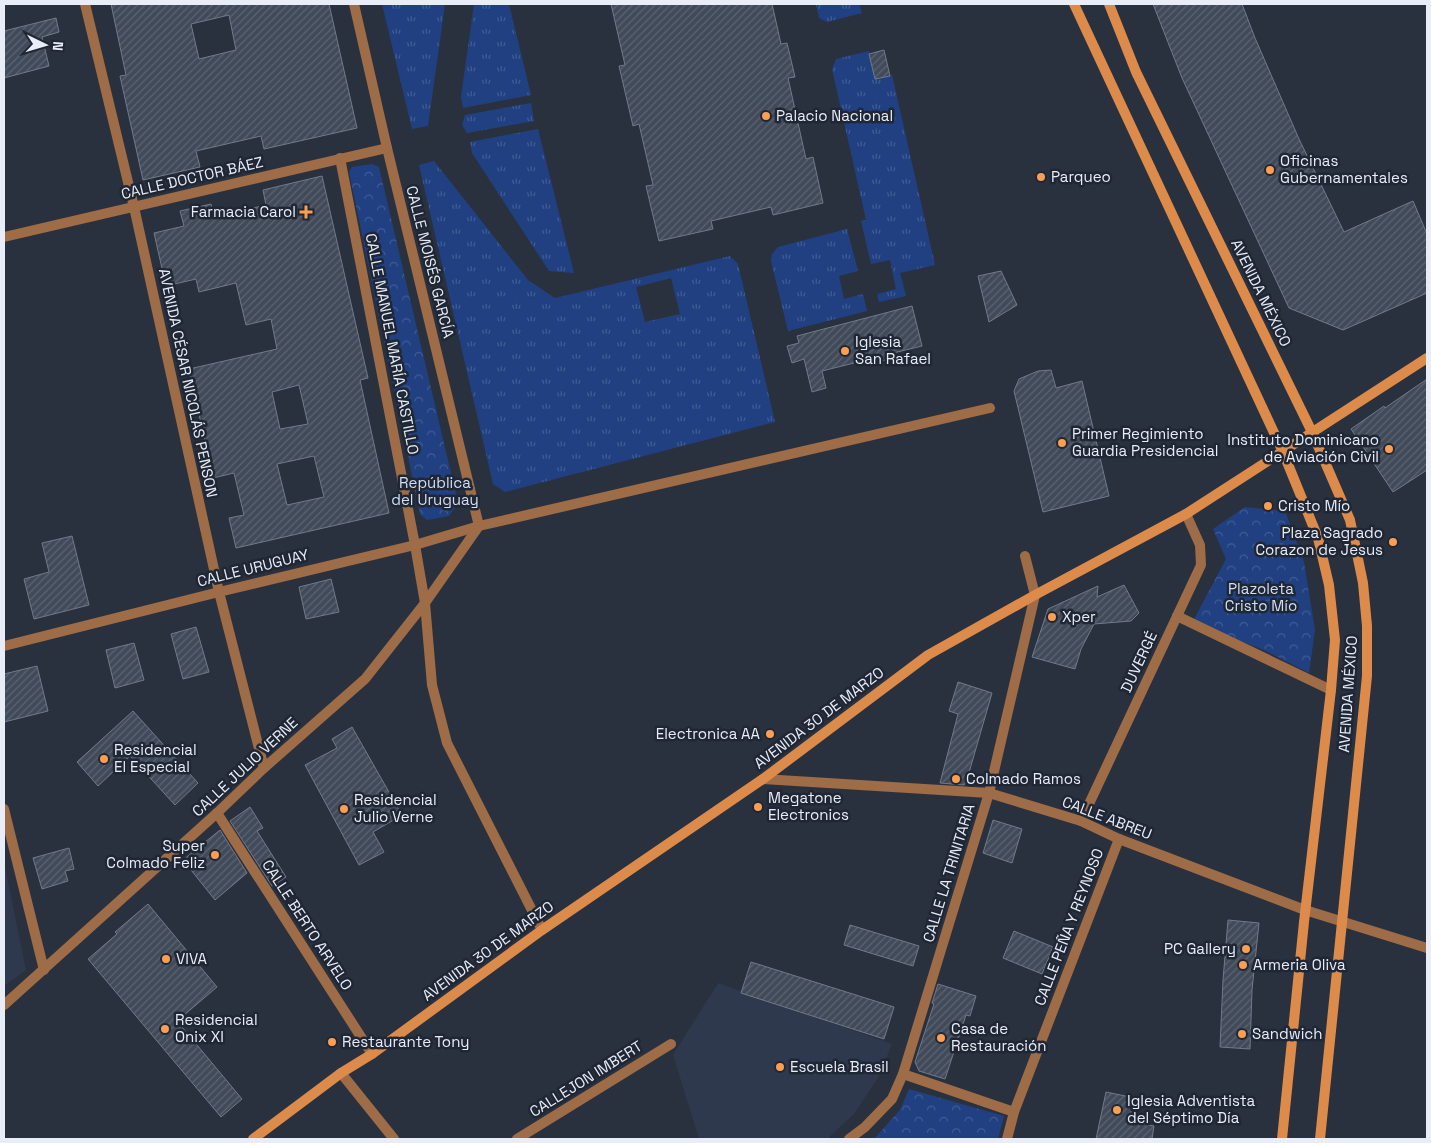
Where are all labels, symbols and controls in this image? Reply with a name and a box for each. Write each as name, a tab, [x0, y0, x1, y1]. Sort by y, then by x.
north arrow	[20, 20, 70, 70]
text: N	[49, 41, 67, 52]
place label: Palacio Nacional	[776, 106, 893, 125]
marker: Palacio Nacional	[760, 110, 772, 122]
place label: Oficinas Gubernamentales	[1280, 151, 1408, 187]
street label: CALLE DOCTOR BÁEZ	[119, 152, 265, 203]
marker: Oficinas Gubernamentales	[1264, 164, 1276, 176]
place label: Parqueo	[1051, 167, 1111, 186]
marker: Parqueo	[1035, 171, 1047, 183]
street label: CALLE MOISÉS GARCÍA	[402, 184, 459, 341]
place label: Farmacia Carol	[191, 202, 296, 221]
marker: Farmacia Carol	[300, 206, 312, 218]
street label: CALLE MANUEL MARÍA CASTILLO	[362, 232, 423, 456]
street label: AVENIDA MÉXICO	[1227, 236, 1296, 350]
street label: AVENIDA CÉSAR NICOLÁS PENSON	[155, 267, 222, 499]
place label: Iglesia San Rafael	[855, 332, 931, 368]
marker: Iglesia San Rafael	[839, 345, 851, 357]
place label: Primer Regimiento Guardia Presidencial	[1072, 424, 1218, 460]
place label: Instituto Dominicano de Aviación Civil	[1227, 430, 1379, 466]
marker: Primer Regimiento Guardia Presidencial	[1056, 437, 1068, 449]
marker: Instituto Dominicano de Aviación Civil	[1383, 443, 1395, 455]
park label: República del Uruguay	[391, 473, 479, 509]
place label: Cristo Mío	[1278, 496, 1350, 515]
marker: Cristo Mío	[1262, 500, 1274, 512]
place label: Plaza Sagrado Corazon de Jesus	[1255, 523, 1383, 559]
marker: Plaza Sagrado Corazon de Jesus	[1387, 536, 1399, 548]
street label: CALLE URUGUAY	[195, 544, 311, 591]
park label: Plazoleta Cristo Mío	[1225, 579, 1297, 615]
place label: Xper	[1062, 607, 1096, 626]
marker: Xper	[1046, 611, 1058, 623]
street label: DUVERGÉ	[1116, 628, 1161, 695]
street label: AVENIDA MÉXICO	[1334, 635, 1361, 753]
street label: AVENIDA 30 DE MARZO	[750, 662, 888, 773]
street label: CALLE JULIO VERNE	[188, 713, 301, 821]
place label: Electronica AA	[656, 724, 761, 743]
marker: Electronica AA	[764, 728, 776, 740]
place label: Residencial El Especial	[114, 740, 197, 776]
marker: Residencial El Especial	[98, 753, 110, 765]
place label: Colmado Ramos	[966, 769, 1081, 788]
marker: Colmado Ramos	[950, 773, 962, 785]
place label: Megatone Electronics	[768, 788, 849, 824]
place label: Residencial Julio Verne	[354, 790, 437, 826]
street label: CALLE ABREU	[1060, 792, 1155, 843]
marker: Megatone Electronics	[752, 801, 764, 813]
street label: CALLE LA TRINITARIA	[918, 801, 979, 944]
marker: Residencial Julio Verne	[338, 803, 350, 815]
place label: Super Colmado Feliz	[106, 836, 205, 872]
street label: CALLE PEÑA Y REYNOSO	[1030, 845, 1107, 1008]
marker: Super Colmado Feliz	[209, 849, 221, 861]
street label: CALLE BERTO ARVELO	[258, 856, 357, 994]
street label: AVENIDA 30 DE MARZO	[418, 896, 557, 1005]
place label: PC Gallery	[1164, 939, 1236, 958]
marker: PC Gallery	[1240, 943, 1252, 955]
place label: VIVA	[176, 949, 207, 968]
marker: VIVA	[160, 953, 172, 965]
place label: Armeria Oliva	[1253, 955, 1346, 974]
marker: Armeria Oliva	[1237, 959, 1249, 971]
place label: Residencial Onix XI	[175, 1010, 258, 1046]
place label: Casa de Restauración	[951, 1019, 1047, 1055]
marker: Residencial Onix XI	[159, 1023, 171, 1035]
place label: Sandwich	[1252, 1024, 1323, 1043]
marker: Sandwich	[1236, 1028, 1248, 1040]
place label: Restaurante Tony	[342, 1032, 469, 1051]
marker: Casa de Restauración	[935, 1032, 947, 1044]
marker: Restaurante Tony	[326, 1036, 338, 1048]
street label: CALLEJON IMBERT	[526, 1036, 646, 1121]
place label: Escuela Brasil	[790, 1057, 889, 1076]
marker: Escuela Brasil	[774, 1061, 786, 1073]
place label: Iglesia Adventista del Séptimo Día	[1127, 1091, 1256, 1127]
marker: Iglesia Adventista del Séptimo Día	[1111, 1104, 1123, 1116]

